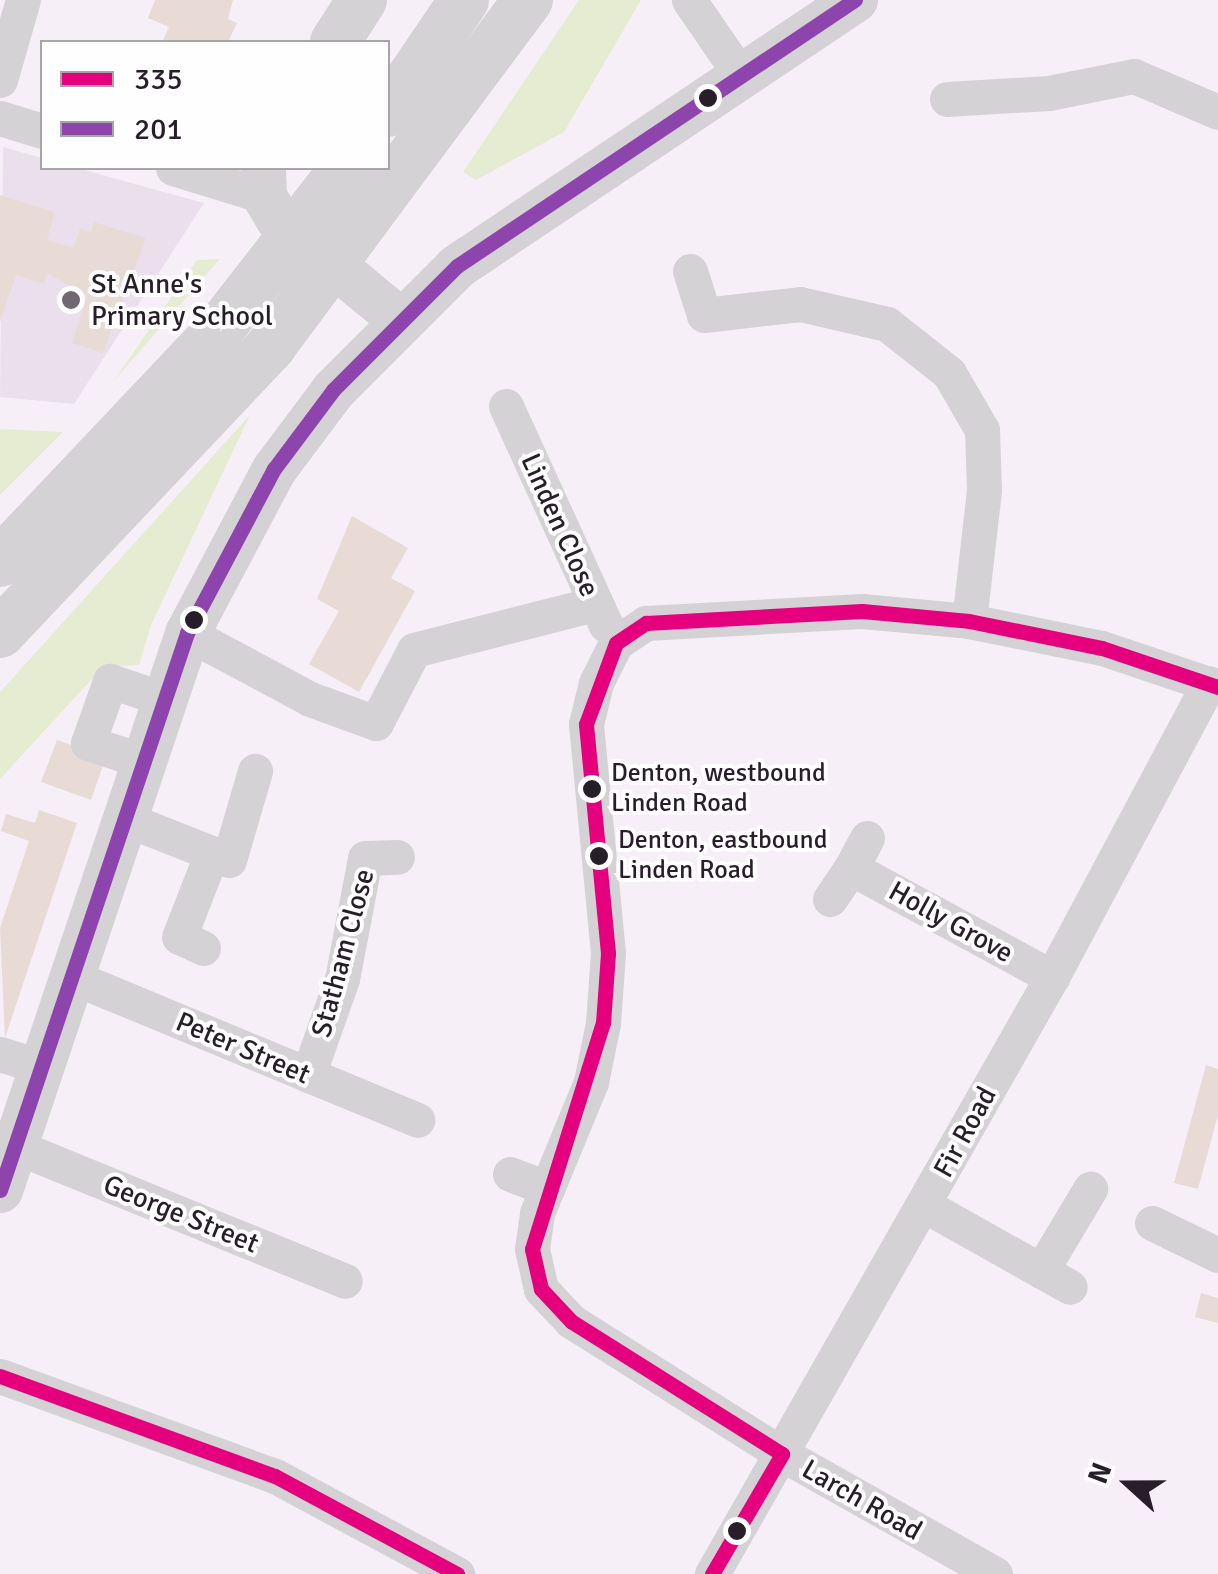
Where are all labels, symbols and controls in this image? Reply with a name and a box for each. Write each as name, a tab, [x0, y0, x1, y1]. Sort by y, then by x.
legend	[40, 40, 390, 170]
text: 335	[134, 61, 183, 98]
unlabelled marker	[698, 88, 718, 108]
text: 201	[134, 111, 183, 148]
place label: St Anne's Primary School	[91, 267, 273, 333]
marker: St Anne's Primary School	[60, 289, 82, 311]
street label: Linden Close	[514, 448, 606, 602]
unlabelled marker	[184, 610, 204, 630]
place label: Denton, westbound Linden Road	[611, 758, 826, 820]
marker: Denton, westbound Linden Road	[582, 779, 602, 799]
place label: Denton, eastbound Linden Road	[618, 825, 827, 886]
marker: Denton, eastbound Linden Road	[589, 846, 609, 866]
street label: Statham Close	[304, 865, 382, 1041]
street label: Holly Grove	[883, 874, 1019, 970]
street label: Peter Street	[171, 1005, 315, 1091]
street label: Fir Road	[926, 1081, 1004, 1183]
street label: George Street	[98, 1168, 264, 1260]
north arrow	[1078, 1434, 1178, 1534]
street label: Larch Road	[796, 1452, 928, 1548]
text: N	[1081, 1458, 1119, 1488]
unlabelled marker	[727, 1521, 747, 1541]

